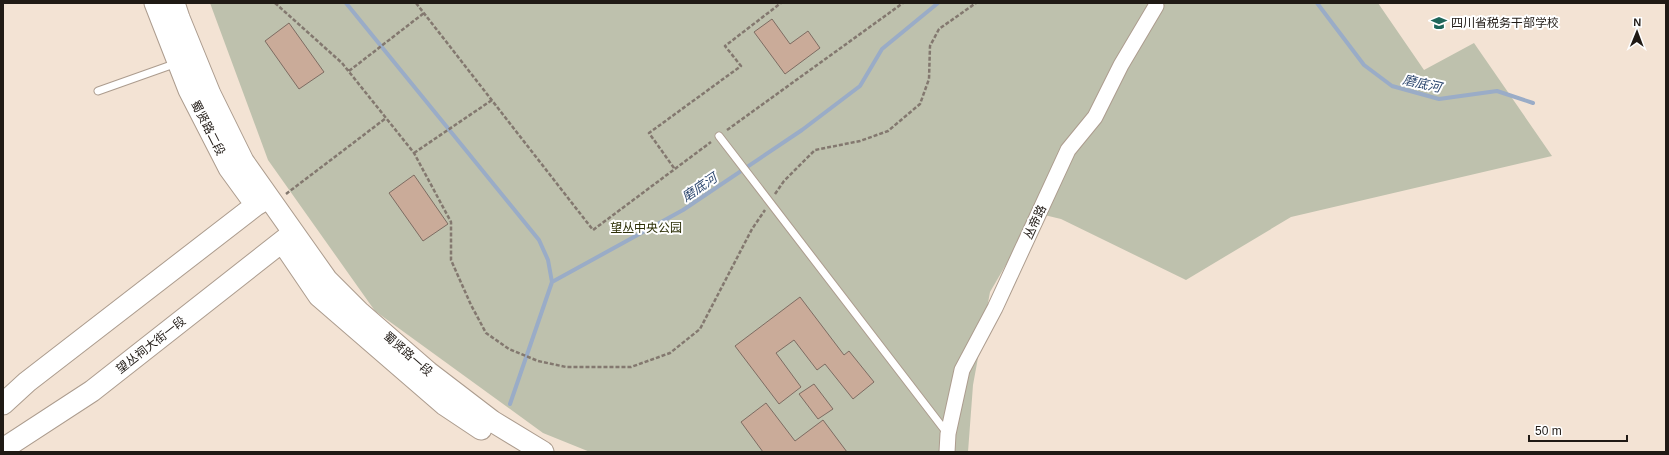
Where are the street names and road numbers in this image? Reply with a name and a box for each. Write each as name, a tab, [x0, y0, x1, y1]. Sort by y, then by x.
street label: 蜀贤路二段	[188, 98, 228, 158]
street label: 丛帝路	[1021, 203, 1049, 241]
street label: 望丛祠大街一段	[114, 314, 188, 376]
street label: 蜀贤路一段	[381, 329, 435, 379]

